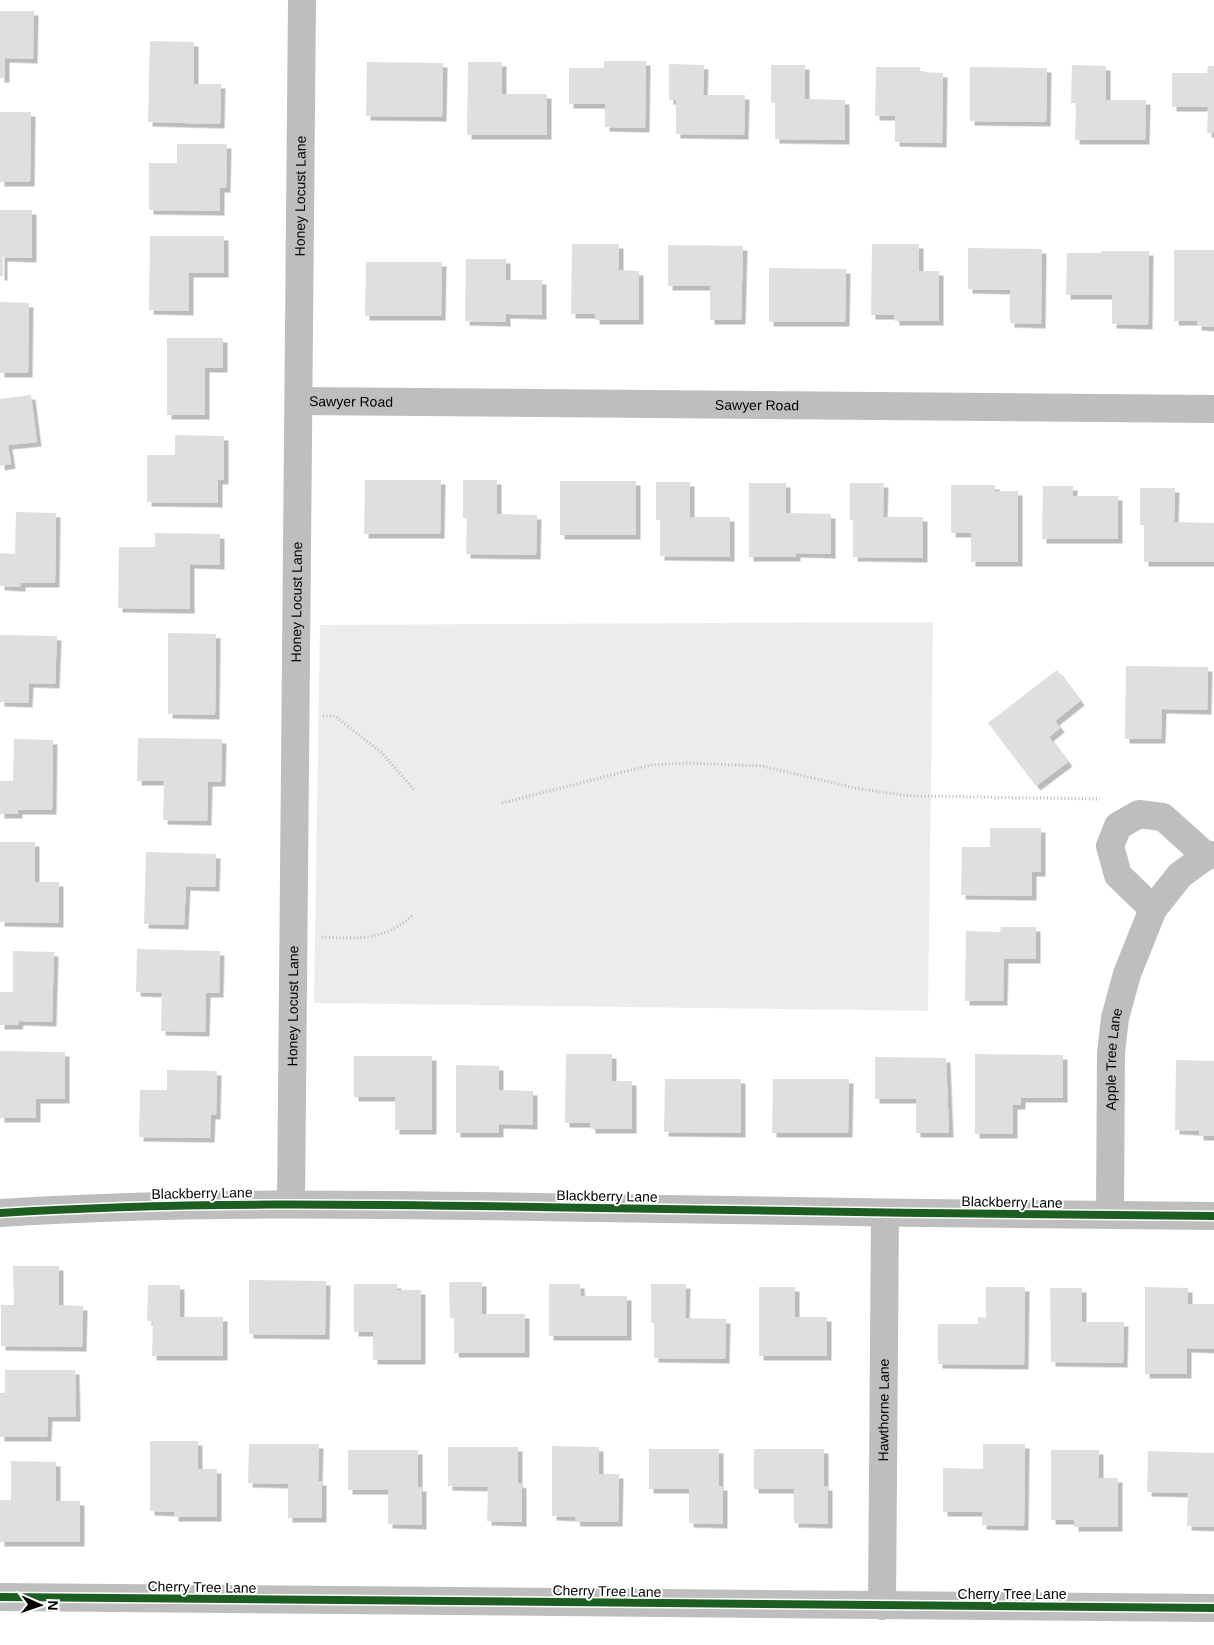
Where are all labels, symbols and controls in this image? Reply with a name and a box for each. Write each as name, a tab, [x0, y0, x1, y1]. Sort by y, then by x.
street label: Honey Locust Lane	[292, 135, 309, 256]
street label: Sawyer Road	[309, 393, 393, 410]
street label: Sawyer Road	[715, 397, 799, 413]
street label: Honey Locust Lane	[288, 541, 305, 662]
street label: Honey Locust Lane	[284, 945, 301, 1066]
street label: Apple Tree Lane	[1103, 1006, 1125, 1110]
street label: Blackberry Lane	[151, 1184, 253, 1202]
street label: Blackberry Lane	[556, 1187, 658, 1205]
street label: Blackberry Lane	[961, 1193, 1063, 1211]
street label: Hawthorne Lane	[875, 1358, 892, 1462]
street label: Cherry Tree Lane	[147, 1578, 257, 1596]
north arrow	[15, 1580, 65, 1630]
street label: Cherry Tree Lane	[552, 1582, 662, 1600]
street label: Cherry Tree Lane	[958, 1586, 1067, 1602]
text: N	[45, 1600, 61, 1611]

